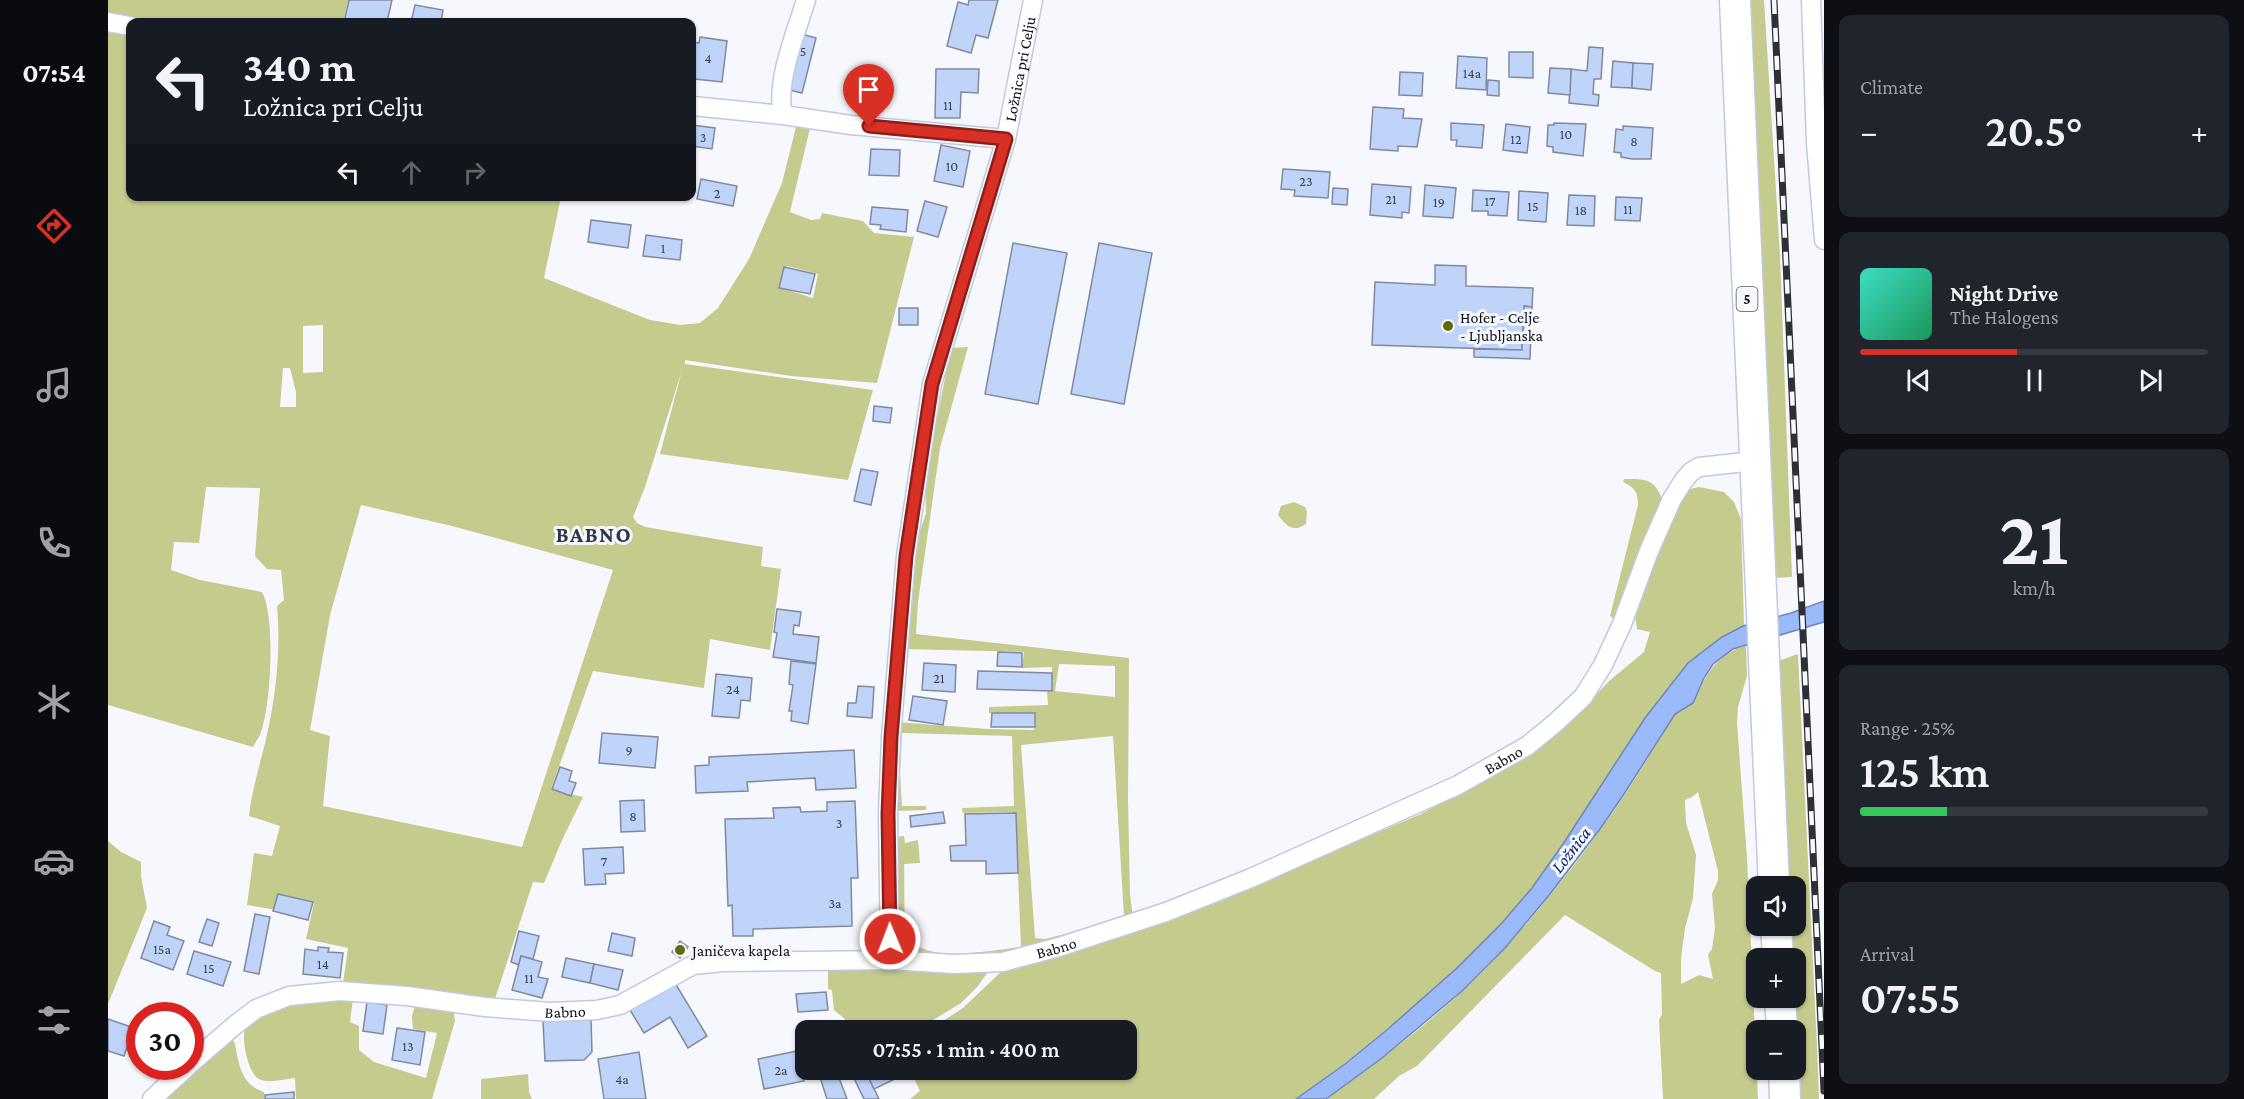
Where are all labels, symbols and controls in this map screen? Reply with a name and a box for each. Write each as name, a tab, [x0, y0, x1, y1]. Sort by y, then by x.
street label: Ložnica pri Celju	[1001, 14, 1038, 123]
icon: left	[144, 42, 222, 120]
text: 340 m	[243, 43, 355, 90]
house number: 5	[800, 43, 806, 59]
house number: 4	[704, 50, 712, 66]
text: 07:54	[22, 58, 86, 88]
pin	[843, 64, 894, 126]
house number: 14a	[1463, 65, 1482, 81]
icon: arrive	[852, 73, 885, 106]
text: Climate	[1860, 76, 1923, 98]
text: Ložnica pri Celju	[243, 92, 423, 122]
house number: 11	[943, 97, 953, 113]
text: 20.5°	[1985, 106, 2083, 156]
text: −	[1860, 113, 1877, 150]
text: +	[2191, 113, 2208, 150]
house number: 10	[1560, 126, 1572, 142]
house number: 3	[700, 129, 706, 145]
house number: 12	[1510, 131, 1522, 147]
house number: 8	[1630, 133, 1638, 149]
icon: left	[332, 156, 365, 189]
icon: ahead	[395, 156, 428, 189]
icon: right	[458, 156, 491, 189]
house number: 10	[946, 158, 958, 174]
house number: 23	[1299, 173, 1313, 189]
house number: 2	[714, 185, 721, 201]
house number: 21	[1385, 191, 1397, 207]
house number: 17	[1484, 193, 1496, 209]
house number: 19	[1433, 194, 1445, 210]
house number: 15	[1527, 198, 1539, 214]
house number: 11	[1623, 201, 1633, 217]
house number: 18	[1575, 202, 1587, 218]
icon: directions	[33, 205, 75, 247]
house number: 1	[661, 240, 666, 256]
text: Night Drive	[1950, 281, 2058, 306]
road number: 5	[1736, 287, 1758, 311]
text: The Halogens	[1950, 306, 2059, 328]
place label: Hofer - Celje - Ljubljanska	[1460, 309, 1543, 345]
marker: Hofer - Celje - Ljubljanska	[1441, 319, 1455, 333]
icon: music	[33, 364, 75, 406]
icon: previous	[1902, 364, 1935, 397]
icon: pause	[2018, 364, 2051, 397]
icon: next	[2134, 364, 2167, 397]
text: 21	[2000, 494, 2068, 581]
icon: phone	[33, 522, 75, 564]
district label: BABNO	[556, 522, 632, 547]
text: km/h	[2012, 577, 2056, 599]
house number: 21	[933, 670, 945, 686]
icon: climate	[33, 681, 75, 723]
house number: 24	[726, 681, 740, 697]
text: Range · 25%	[1860, 717, 1955, 739]
house number: 9	[625, 742, 633, 758]
street label: Babno	[1481, 742, 1525, 777]
text: 125 km	[1860, 747, 1989, 797]
house number: 8	[629, 808, 637, 824]
house number: 3	[836, 815, 842, 831]
water label: Ložnica	[1547, 823, 1595, 877]
icon: car	[33, 840, 75, 882]
house number: 7	[601, 853, 608, 869]
map controls	[1746, 876, 1806, 1080]
button: sound	[1746, 876, 1806, 936]
house number: 3a	[828, 895, 842, 911]
position arrow	[858, 907, 922, 971]
street label: Babno	[1034, 933, 1078, 961]
house number: 15a	[153, 941, 171, 957]
place label: Janičeva kapela	[690, 942, 791, 960]
marker: Janičeva kapela	[673, 943, 687, 957]
text: Arrival	[1860, 943, 1914, 965]
button: +	[1746, 948, 1806, 1008]
house number: 14	[317, 956, 329, 972]
house number: 15	[203, 960, 215, 976]
house number: 11	[524, 970, 534, 986]
text: 07:55	[1860, 973, 1961, 1023]
icon: filters	[33, 999, 75, 1041]
speed limit sign: 30	[126, 1002, 204, 1080]
street label: Babno	[544, 1002, 586, 1021]
button: −	[1746, 1020, 1806, 1080]
text: 07:55 · 1 min · 400 m	[873, 1037, 1059, 1062]
house number: 13	[402, 1038, 414, 1054]
house number: 2a	[774, 1062, 788, 1078]
house number: 4a	[615, 1071, 629, 1087]

